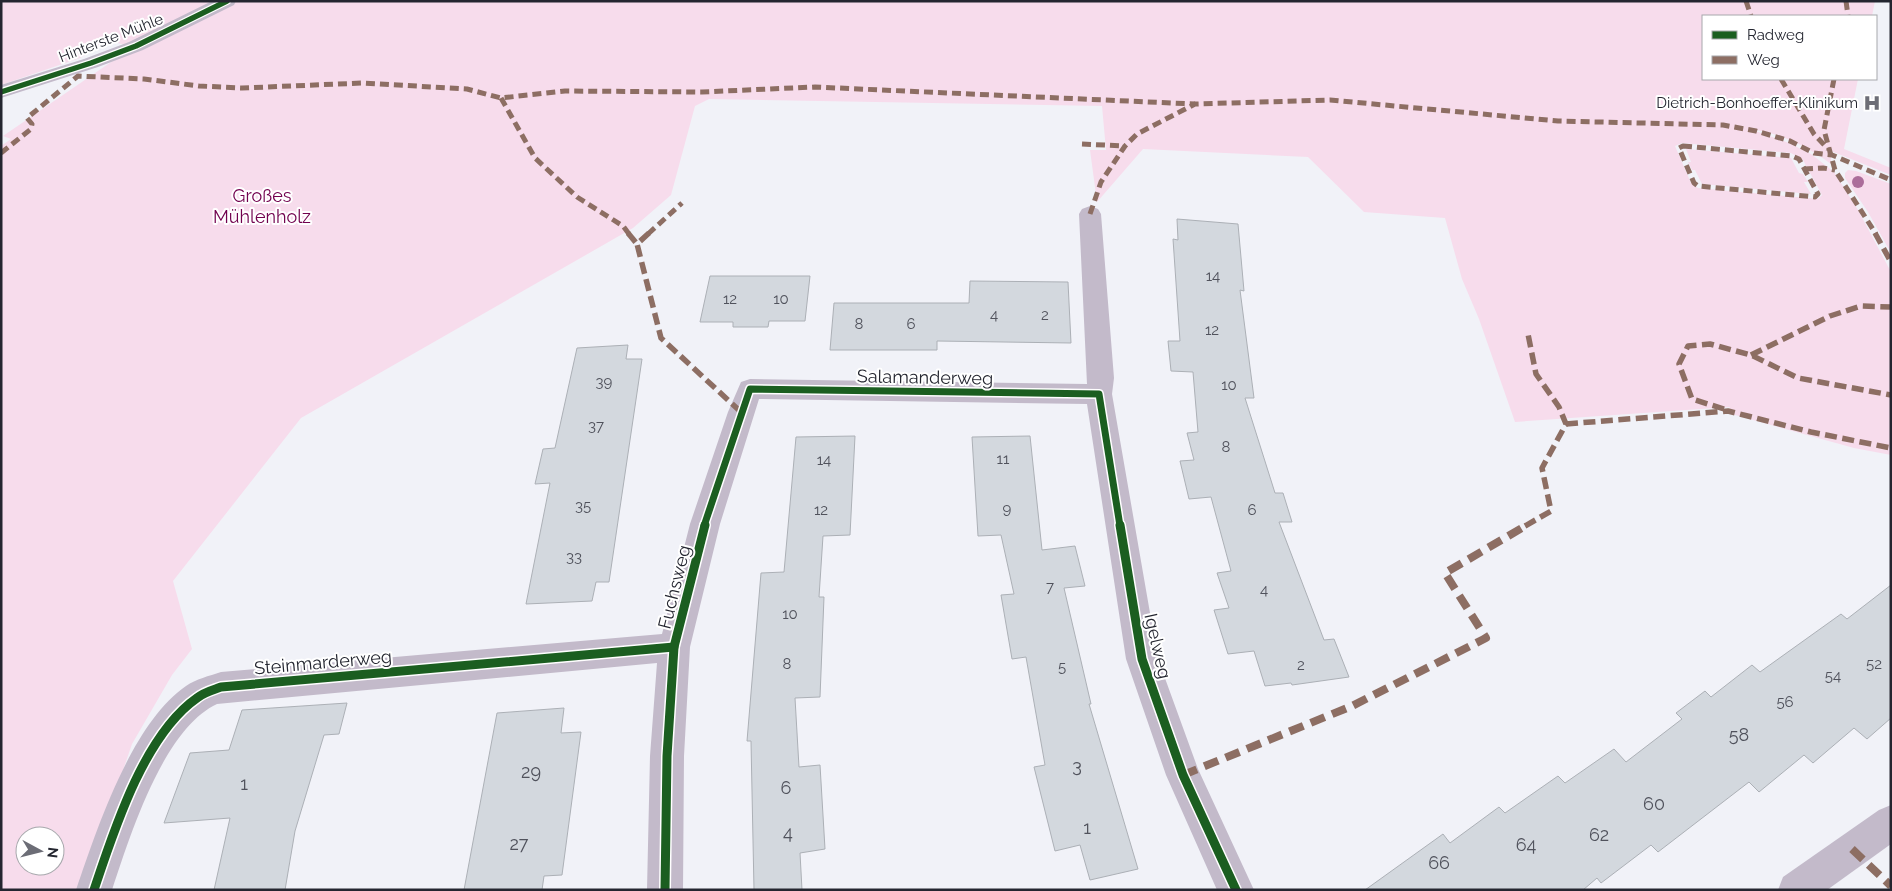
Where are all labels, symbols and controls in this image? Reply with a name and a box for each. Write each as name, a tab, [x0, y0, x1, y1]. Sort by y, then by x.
street label: Hinterste Mühle	[56, 10, 166, 66]
legend	[1702, 15, 1877, 80]
text: Radweg	[1747, 26, 1804, 44]
text: Weg	[1747, 51, 1780, 69]
hospital icon: Dietrich-Bonhoeffer-Klinikum	[1862, 93, 1882, 113]
place label: Dietrich-Bonhoeffer-Klinikum	[1656, 94, 1858, 112]
park label: Großes Mühlenholz	[213, 185, 311, 227]
house number: 14	[1206, 267, 1220, 285]
house number: 12	[723, 290, 737, 308]
house number: 10	[773, 290, 789, 308]
house number: 4	[990, 306, 998, 324]
house number: 2	[1041, 306, 1049, 324]
house number: 8	[855, 315, 864, 333]
house number: 6	[906, 315, 916, 333]
house number: 12	[1205, 321, 1219, 339]
street label: Salamanderweg	[857, 365, 993, 389]
house number: 39	[596, 373, 613, 391]
house number: 10	[1221, 376, 1237, 394]
house number: 37	[588, 417, 604, 435]
house number: 8	[1222, 438, 1231, 456]
house number: 11	[997, 450, 1010, 468]
house number: 14	[817, 451, 831, 469]
house number: 35	[575, 497, 591, 515]
house number: 9	[1003, 500, 1012, 518]
house number: 12	[814, 501, 828, 519]
house number: 6	[1247, 501, 1257, 519]
street label: Fuchsweg	[653, 543, 695, 631]
house number: 33	[566, 548, 582, 566]
house number: 7	[1046, 578, 1054, 596]
house number: 4	[1260, 581, 1268, 599]
house number: 10	[782, 605, 798, 623]
street label: Igelweg	[1140, 611, 1176, 681]
street label: Steinmarderweg	[253, 646, 393, 678]
house number: 8	[783, 655, 792, 673]
house number: 52	[1866, 655, 1882, 673]
house number: 2	[1297, 656, 1305, 674]
house number: 5	[1058, 658, 1066, 676]
house number: 54	[1825, 667, 1841, 685]
house number: 56	[1776, 693, 1794, 711]
house number: 58	[1729, 724, 1749, 745]
house number: 3	[1072, 755, 1082, 776]
house number: 29	[521, 761, 541, 782]
house number: 1	[240, 773, 248, 794]
house number: 6	[781, 777, 792, 798]
house number: 60	[1643, 793, 1665, 814]
house number: 1	[1083, 817, 1091, 838]
house number: 4	[783, 822, 793, 843]
house number: 62	[1589, 824, 1609, 845]
north arrow	[15, 826, 65, 876]
house number: 27	[509, 833, 529, 854]
house number: 64	[1516, 834, 1537, 855]
text: N	[44, 846, 61, 859]
house number: 66	[1428, 852, 1450, 873]

